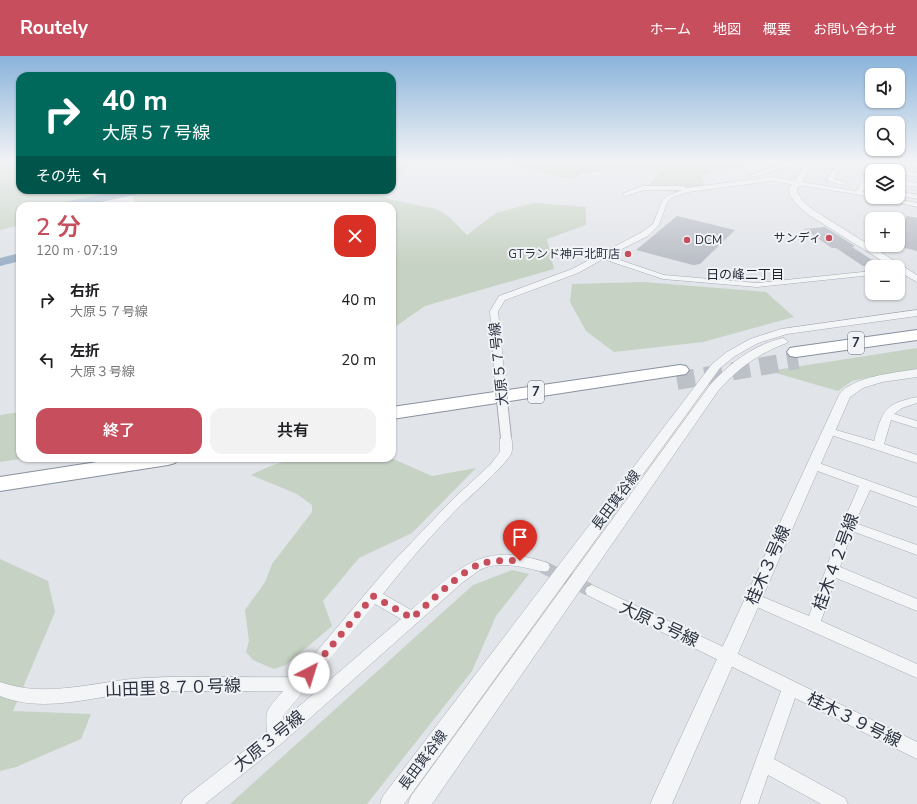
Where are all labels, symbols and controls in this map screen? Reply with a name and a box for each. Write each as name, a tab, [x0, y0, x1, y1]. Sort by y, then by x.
text: Routely	[20, 15, 88, 41]
text: ホーム	[649, 20, 691, 39]
text: 地図	[713, 20, 741, 39]
text: 概要	[763, 20, 791, 39]
text: お問い合わせ	[813, 20, 897, 39]
map controls	[865, 68, 905, 300]
button: sound	[865, 68, 905, 108]
text: 40 m	[102, 82, 168, 120]
icon: right	[36, 88, 88, 140]
button: search	[865, 116, 905, 156]
text: 大原５７号線	[102, 121, 210, 145]
icon: left	[89, 164, 111, 186]
button: layers	[865, 164, 905, 204]
text: その先	[36, 166, 81, 186]
text: 2 分	[36, 211, 81, 243]
button: +	[865, 212, 905, 252]
button: close	[334, 215, 376, 257]
place label: サンディ	[774, 230, 821, 246]
place label: DCM	[695, 232, 722, 248]
marker: サンディ	[824, 233, 834, 243]
marker: DCM	[682, 235, 692, 245]
text: 120 m · 07:19	[36, 242, 118, 260]
place label: GTランド神戸北町店	[508, 246, 620, 262]
marker: GTランド神戸北町店	[623, 249, 633, 259]
button: −	[865, 260, 905, 300]
district label: 日の峰二丁目	[706, 266, 784, 284]
text: 右折	[70, 281, 100, 301]
icon: right	[36, 289, 58, 311]
text: 40 m	[341, 290, 376, 310]
text: 大原５７号線	[70, 303, 148, 321]
street label: 大原５７号線	[485, 321, 513, 407]
road number: 7	[848, 332, 864, 354]
text: 左折	[70, 341, 100, 361]
icon: left	[36, 349, 58, 371]
text: 20 m	[341, 350, 376, 370]
text: 大原３号線	[70, 363, 135, 381]
road number: 7	[528, 381, 544, 403]
button: 終了	[36, 408, 202, 454]
button: 共有	[210, 408, 376, 454]
street label: 長田箕谷線	[587, 466, 645, 534]
street label: 桂木４２号線	[808, 510, 864, 614]
pin	[503, 520, 537, 561]
street label: 桂木３号線	[740, 521, 796, 609]
icon: arrive	[509, 526, 531, 548]
street label: 大原３号線	[616, 596, 702, 652]
position arrow	[288, 652, 330, 694]
street label: 山田里８７０号線	[105, 674, 241, 702]
street label: 桂木３９号線	[803, 687, 905, 753]
street label: 大原３号線	[229, 705, 309, 777]
street label: 長田箕谷線	[394, 726, 452, 794]

